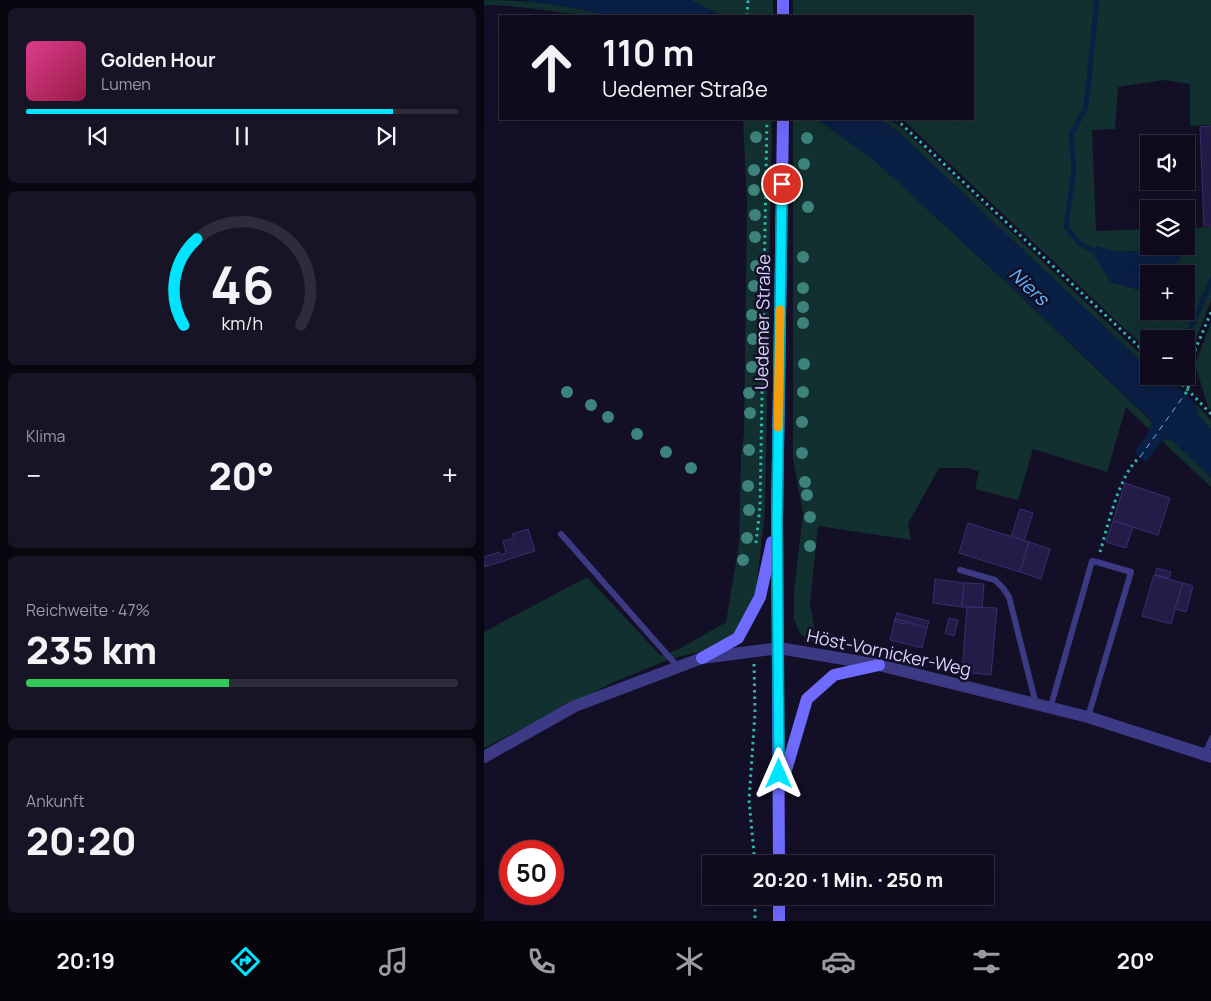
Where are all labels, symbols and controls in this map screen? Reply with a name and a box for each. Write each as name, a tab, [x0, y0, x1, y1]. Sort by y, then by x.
text: 110 m	[602, 29, 694, 77]
icon: ahead	[519, 35, 584, 100]
text: Golden Hour	[101, 47, 215, 73]
text: Lumen	[101, 73, 151, 95]
text: Uedemer Straße	[602, 74, 768, 104]
icon: previous	[84, 122, 112, 150]
icon: pause	[228, 122, 256, 150]
icon: next	[372, 122, 400, 150]
map controls	[1140, 135, 1195, 385]
button: sound	[1140, 135, 1195, 190]
pin	[761, 163, 803, 205]
icon: arrive	[768, 170, 796, 198]
button: layers	[1140, 200, 1195, 255]
text: 46	[210, 249, 274, 320]
street label: Uedemer Straße	[749, 254, 775, 390]
water label: Niers	[1004, 261, 1056, 312]
button: +	[1140, 265, 1195, 320]
text: km/h	[221, 311, 263, 335]
button: −	[1140, 330, 1195, 385]
text: Klima	[26, 425, 65, 447]
text: 20°	[209, 449, 274, 501]
text: −	[26, 456, 41, 494]
text: +	[442, 456, 458, 494]
text: Reichweite · 47%	[26, 599, 150, 621]
text: 235 km	[26, 623, 157, 675]
street label: Höst-Vornicker-Weg	[805, 623, 974, 681]
position arrow	[752, 747, 804, 799]
text: Ankunft	[26, 790, 85, 812]
text: 20:20	[26, 814, 137, 866]
speed limit sign: 50	[499, 840, 564, 905]
text: 20:20 · 1 Min. · 250 m	[753, 867, 943, 893]
icon: directions	[228, 944, 263, 979]
icon: music	[376, 944, 411, 979]
icon: phone	[524, 944, 559, 979]
icon: climate	[672, 944, 707, 979]
icon: car	[821, 944, 856, 979]
icon: filters	[969, 944, 1004, 979]
text: 20:19	[57, 946, 115, 976]
text: 20°	[1117, 946, 1154, 976]

